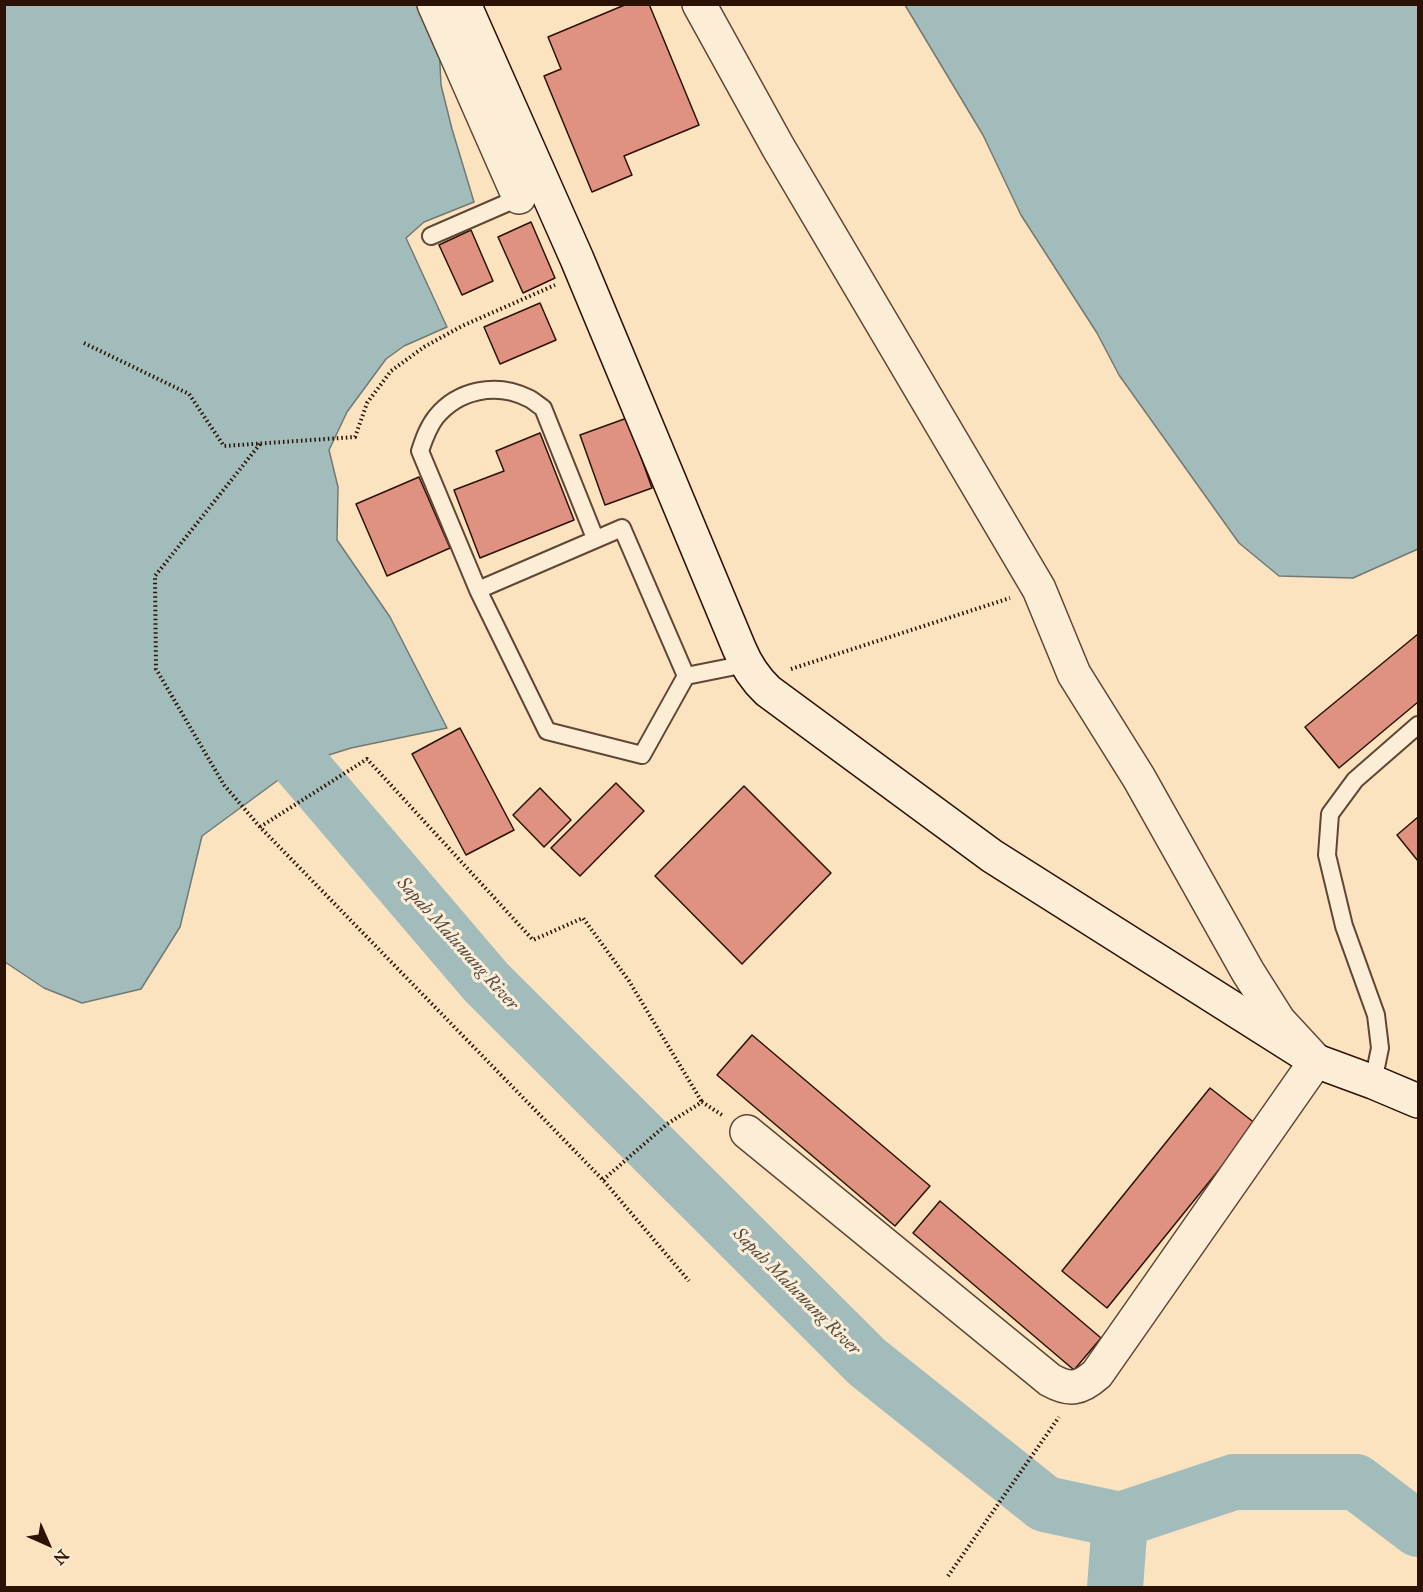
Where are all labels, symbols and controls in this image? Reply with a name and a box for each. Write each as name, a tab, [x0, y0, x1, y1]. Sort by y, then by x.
water label: Sapah Maluwang River	[392, 873, 522, 1015]
water label: Sapah Maluwang River	[728, 1224, 864, 1360]
north arrow	[18, 1514, 78, 1574]
text: N	[50, 1546, 73, 1569]

